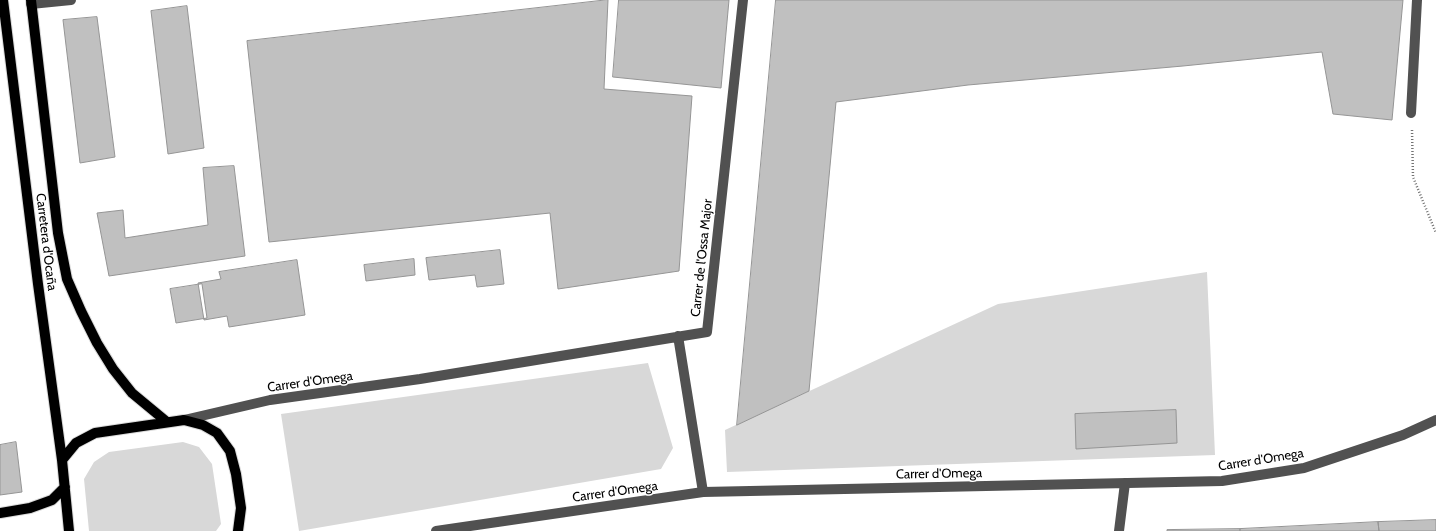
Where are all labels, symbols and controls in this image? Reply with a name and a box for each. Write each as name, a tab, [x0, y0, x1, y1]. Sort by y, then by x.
street label: Carretera d'Ocaña	[32, 192, 60, 292]
street label: Carrer de l'Ossa Major	[688, 198, 716, 318]
street label: Carrer d'Omega	[266, 368, 354, 396]
street label: Carrer d'Omega	[1217, 446, 1305, 474]
street label: Carrer d'Omega	[896, 465, 982, 483]
street label: Carrer d'Omega	[571, 478, 659, 506]

